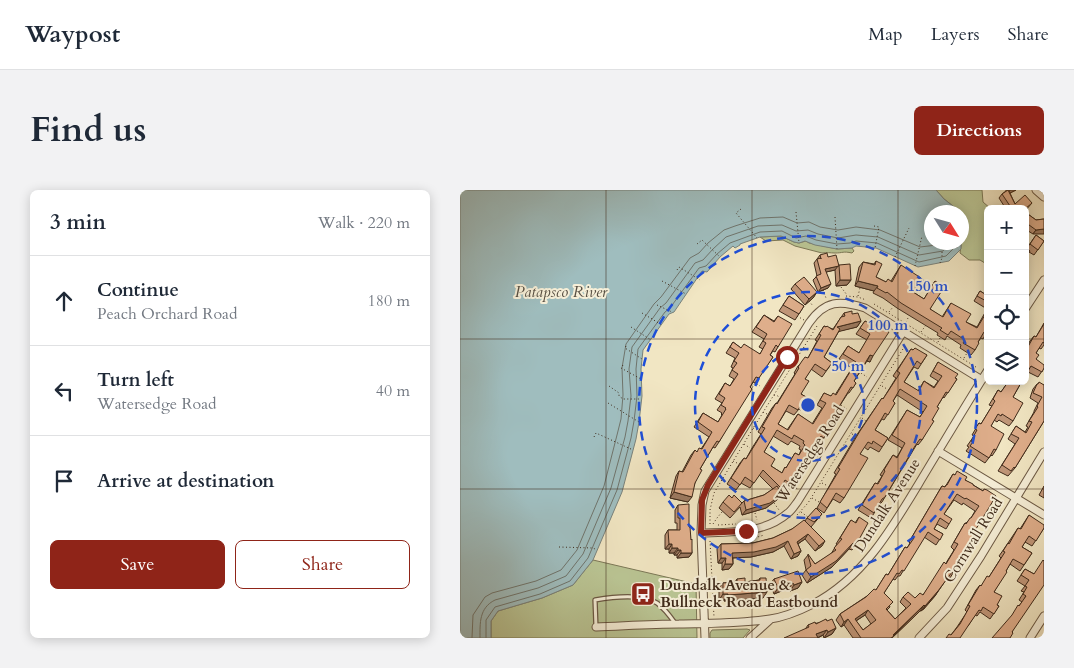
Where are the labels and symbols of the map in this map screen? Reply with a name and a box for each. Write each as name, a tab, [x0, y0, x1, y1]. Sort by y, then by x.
north arrow	[924, 205, 969, 250]
text: 150 m	[908, 276, 949, 296]
water label: Patapsco River	[515, 281, 608, 303]
text: 100 m	[868, 315, 909, 335]
route start	[776, 346, 799, 369]
text: 50 m	[831, 356, 865, 376]
centre of rings	[799, 396, 817, 414]
street label: Watersedge Road	[771, 402, 849, 507]
street label: Dundalk Avenue	[849, 454, 925, 556]
street label: Cornwall Road	[939, 494, 1007, 586]
route end	[735, 520, 758, 543]
place label: Dundalk Avenue & Bullneck Road Eastbound	[660, 575, 839, 612]
bus stop icon: Dundalk Avenue & Bullneck Road Eastbound	[630, 581, 656, 607]

